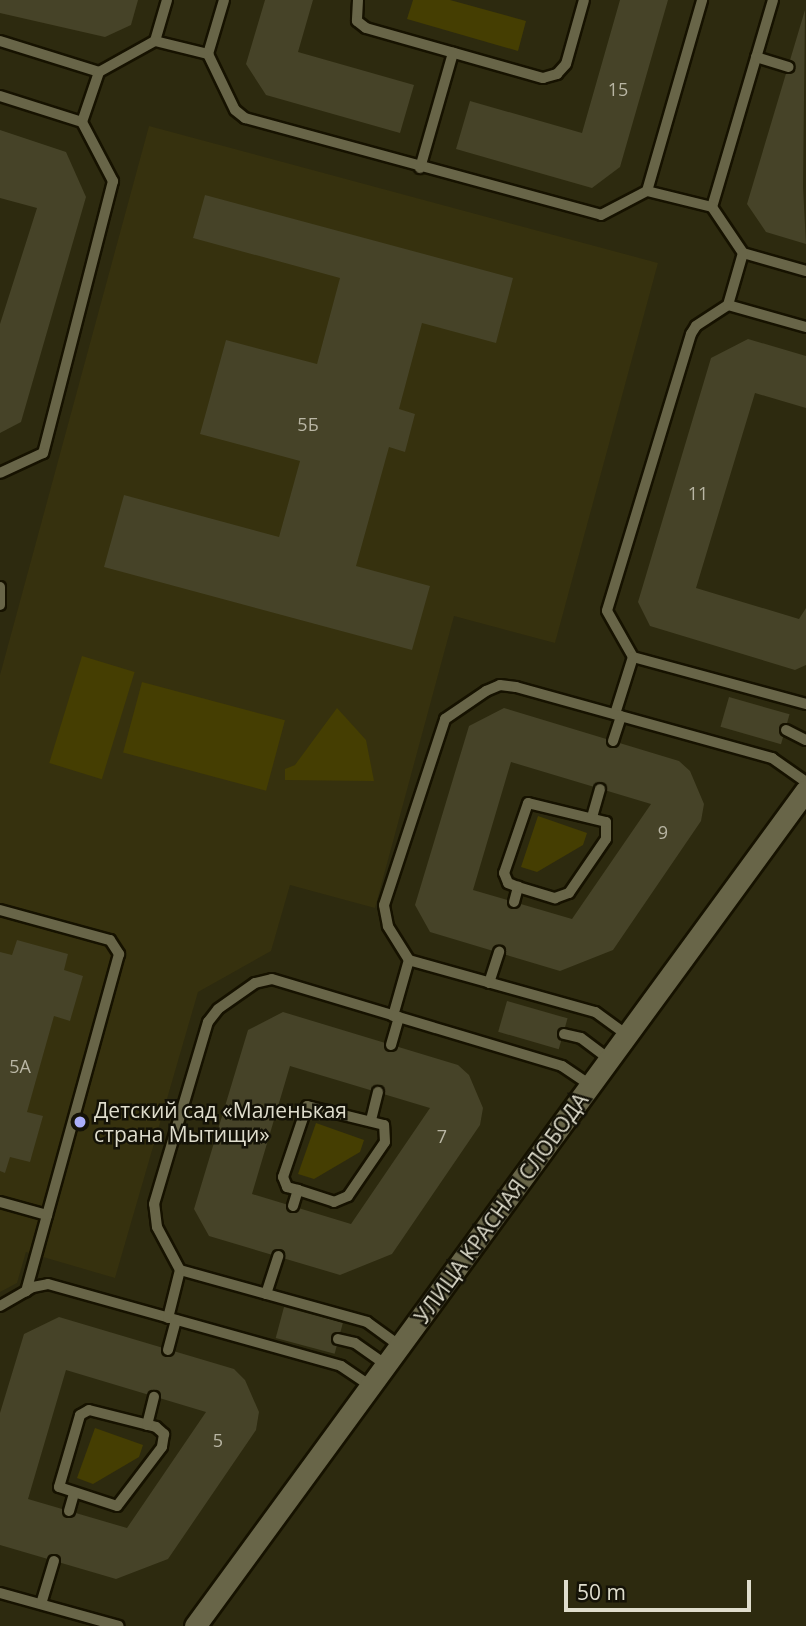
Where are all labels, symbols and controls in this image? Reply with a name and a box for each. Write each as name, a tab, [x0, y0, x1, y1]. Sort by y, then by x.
house number: 15	[608, 78, 628, 100]
house number: 5Б	[297, 413, 319, 435]
house number: 11	[688, 482, 708, 504]
house number: 9	[658, 821, 668, 843]
house number: 5А	[9, 1055, 31, 1077]
street label: УЛИЦА КРАСНАЯ СЛОБОДА	[409, 1088, 593, 1328]
place label: Детский сад «Маленькая страна Мытищи»	[94, 1097, 347, 1147]
marker: Детский сад «Маленькая страна Мытищи»	[72, 1114, 88, 1130]
house number: 7	[437, 1125, 447, 1147]
house number: 5	[213, 1429, 223, 1451]
scale bar	[568, 1566, 755, 1610]
text: 50 m	[577, 1578, 626, 1606]

